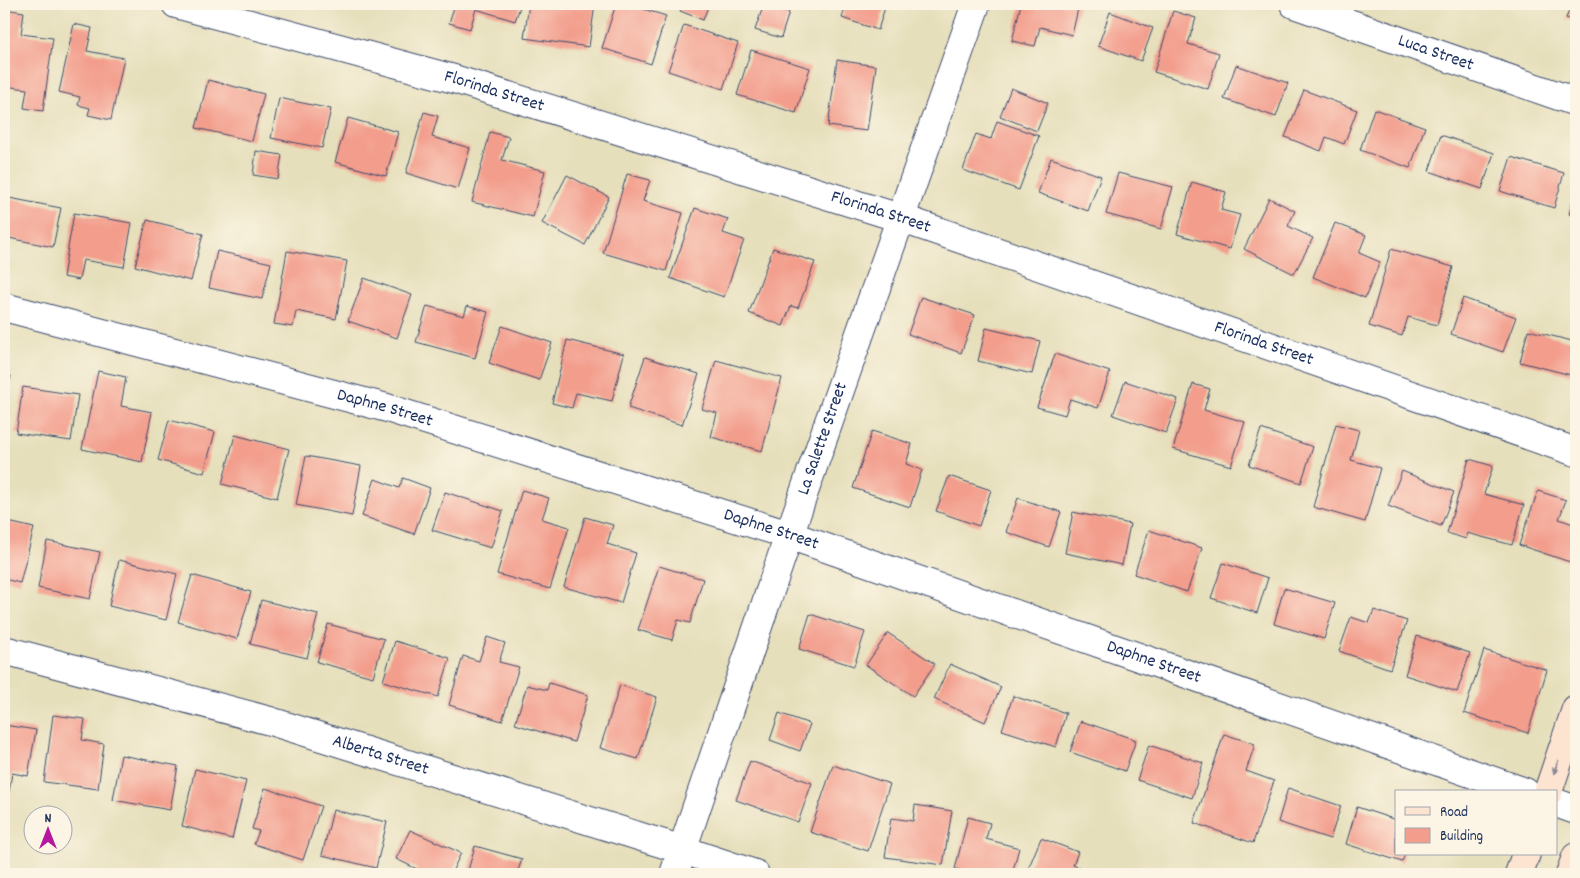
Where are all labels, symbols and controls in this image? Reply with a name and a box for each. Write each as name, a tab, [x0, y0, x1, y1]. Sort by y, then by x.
street label: Luca Street	[1394, 29, 1477, 78]
street label: Florinda Street	[441, 64, 548, 119]
street label: Florinda Street	[828, 185, 934, 240]
street label: Florinda Street	[1211, 315, 1317, 373]
street label: La Salette Street	[792, 379, 854, 498]
street label: Daphne Street	[334, 383, 436, 434]
street label: Daphne Street	[720, 503, 822, 557]
street label: Daphne Street	[1103, 634, 1205, 691]
street label: Alberta Street	[329, 729, 432, 782]
one-way arrow	[1552, 759, 1560, 774]
legend	[1395, 790, 1558, 856]
text: Road	[1440, 802, 1468, 824]
north arrow	[22, 806, 72, 856]
text: N	[45, 809, 52, 829]
text: Building	[1440, 826, 1483, 848]

